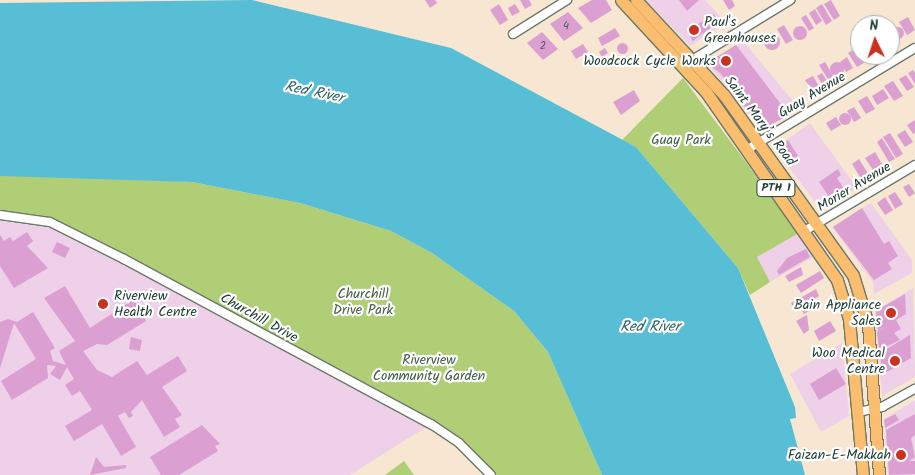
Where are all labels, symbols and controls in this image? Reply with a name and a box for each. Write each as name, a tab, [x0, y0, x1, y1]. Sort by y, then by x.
place label: Paul's Greenhouses	[704, 14, 776, 46]
north arrow	[850, 15, 900, 65]
text: N	[869, 15, 879, 37]
house number: 4	[563, 19, 569, 33]
marker: Paul's Greenhouses	[688, 24, 700, 36]
house number: 2	[540, 39, 546, 53]
place label: Woodcock Cycle Works	[583, 53, 716, 69]
marker: Woodcock Cycle Works	[720, 55, 732, 67]
street label: Guay Avenue	[775, 68, 849, 122]
street label: Saint Mary’s Road	[721, 73, 799, 169]
water label: Red River	[283, 78, 345, 108]
park label: Guay Park	[651, 132, 711, 148]
street label: Morier Avenue	[814, 158, 894, 216]
road number: PTH 1	[756, 178, 796, 198]
park label: Churchill Drive Park	[333, 286, 393, 318]
place label: Riverview Health Centre	[114, 288, 197, 321]
street label: Churchill Drive	[217, 290, 301, 346]
marker: Riverview Health Centre	[96, 297, 110, 311]
place label: Bain Appliance Sales	[794, 297, 881, 330]
marker: Bain Appliance Sales	[885, 307, 897, 319]
water label: Red River	[620, 319, 680, 337]
place label: Woo Medical Centre	[812, 345, 885, 378]
park label: Riverview Community Garden	[373, 352, 485, 384]
marker: Woo Medical Centre	[889, 355, 901, 367]
place label: Faizan-E-Makkah	[788, 447, 891, 463]
marker: Faizan-E-Makkah	[895, 449, 907, 461]

